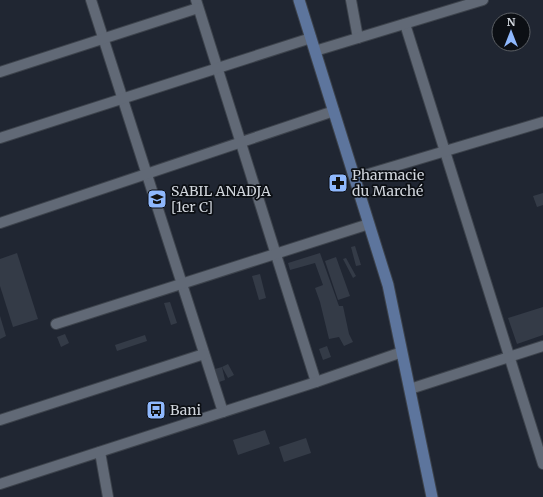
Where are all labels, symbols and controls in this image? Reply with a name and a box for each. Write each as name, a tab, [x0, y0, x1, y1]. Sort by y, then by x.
north arrow	[491, 12, 531, 52]
text: N	[507, 15, 516, 29]
place label: Pharmacie du Marché	[352, 166, 424, 200]
pharmacy icon: Pharmacie du Marché	[327, 172, 349, 194]
place label: SABIL ANADJA [1er C]	[171, 182, 271, 216]
school or university icon: SABIL ANADJA [1er C]	[146, 188, 168, 210]
bus stop icon: Bani	[145, 399, 167, 421]
place label: Bani	[170, 401, 202, 419]

